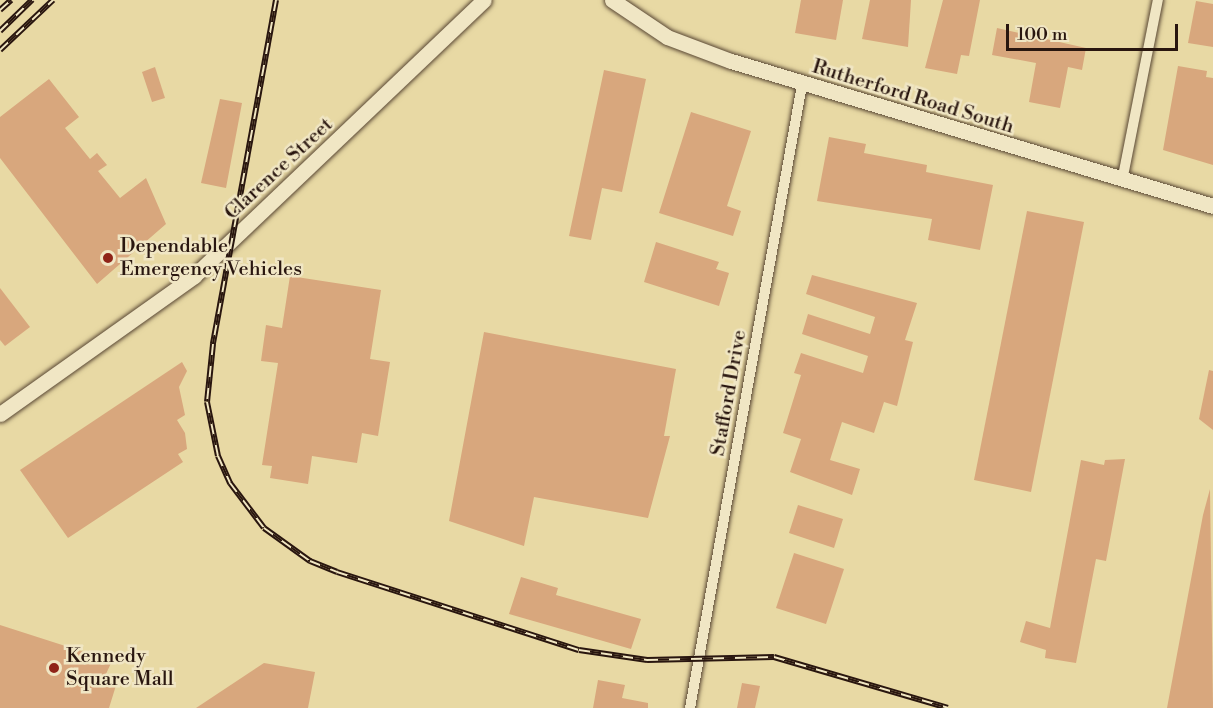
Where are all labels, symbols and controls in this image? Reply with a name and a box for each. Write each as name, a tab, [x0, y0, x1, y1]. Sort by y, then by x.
scale bar	[1009, 12, 1182, 50]
text: 100 m	[1017, 23, 1068, 46]
street label: Rutherford Road South	[809, 55, 1017, 139]
street label: Clarence Street	[220, 113, 338, 225]
place label: Dependable Emergency Vehicles	[120, 234, 302, 281]
marker: Dependable Emergency Vehicles	[101, 251, 115, 265]
street label: Stafford Drive	[706, 328, 752, 458]
place label: Kennedy Square Mall	[66, 644, 174, 691]
marker: Kennedy Square Mall	[47, 661, 61, 675]

